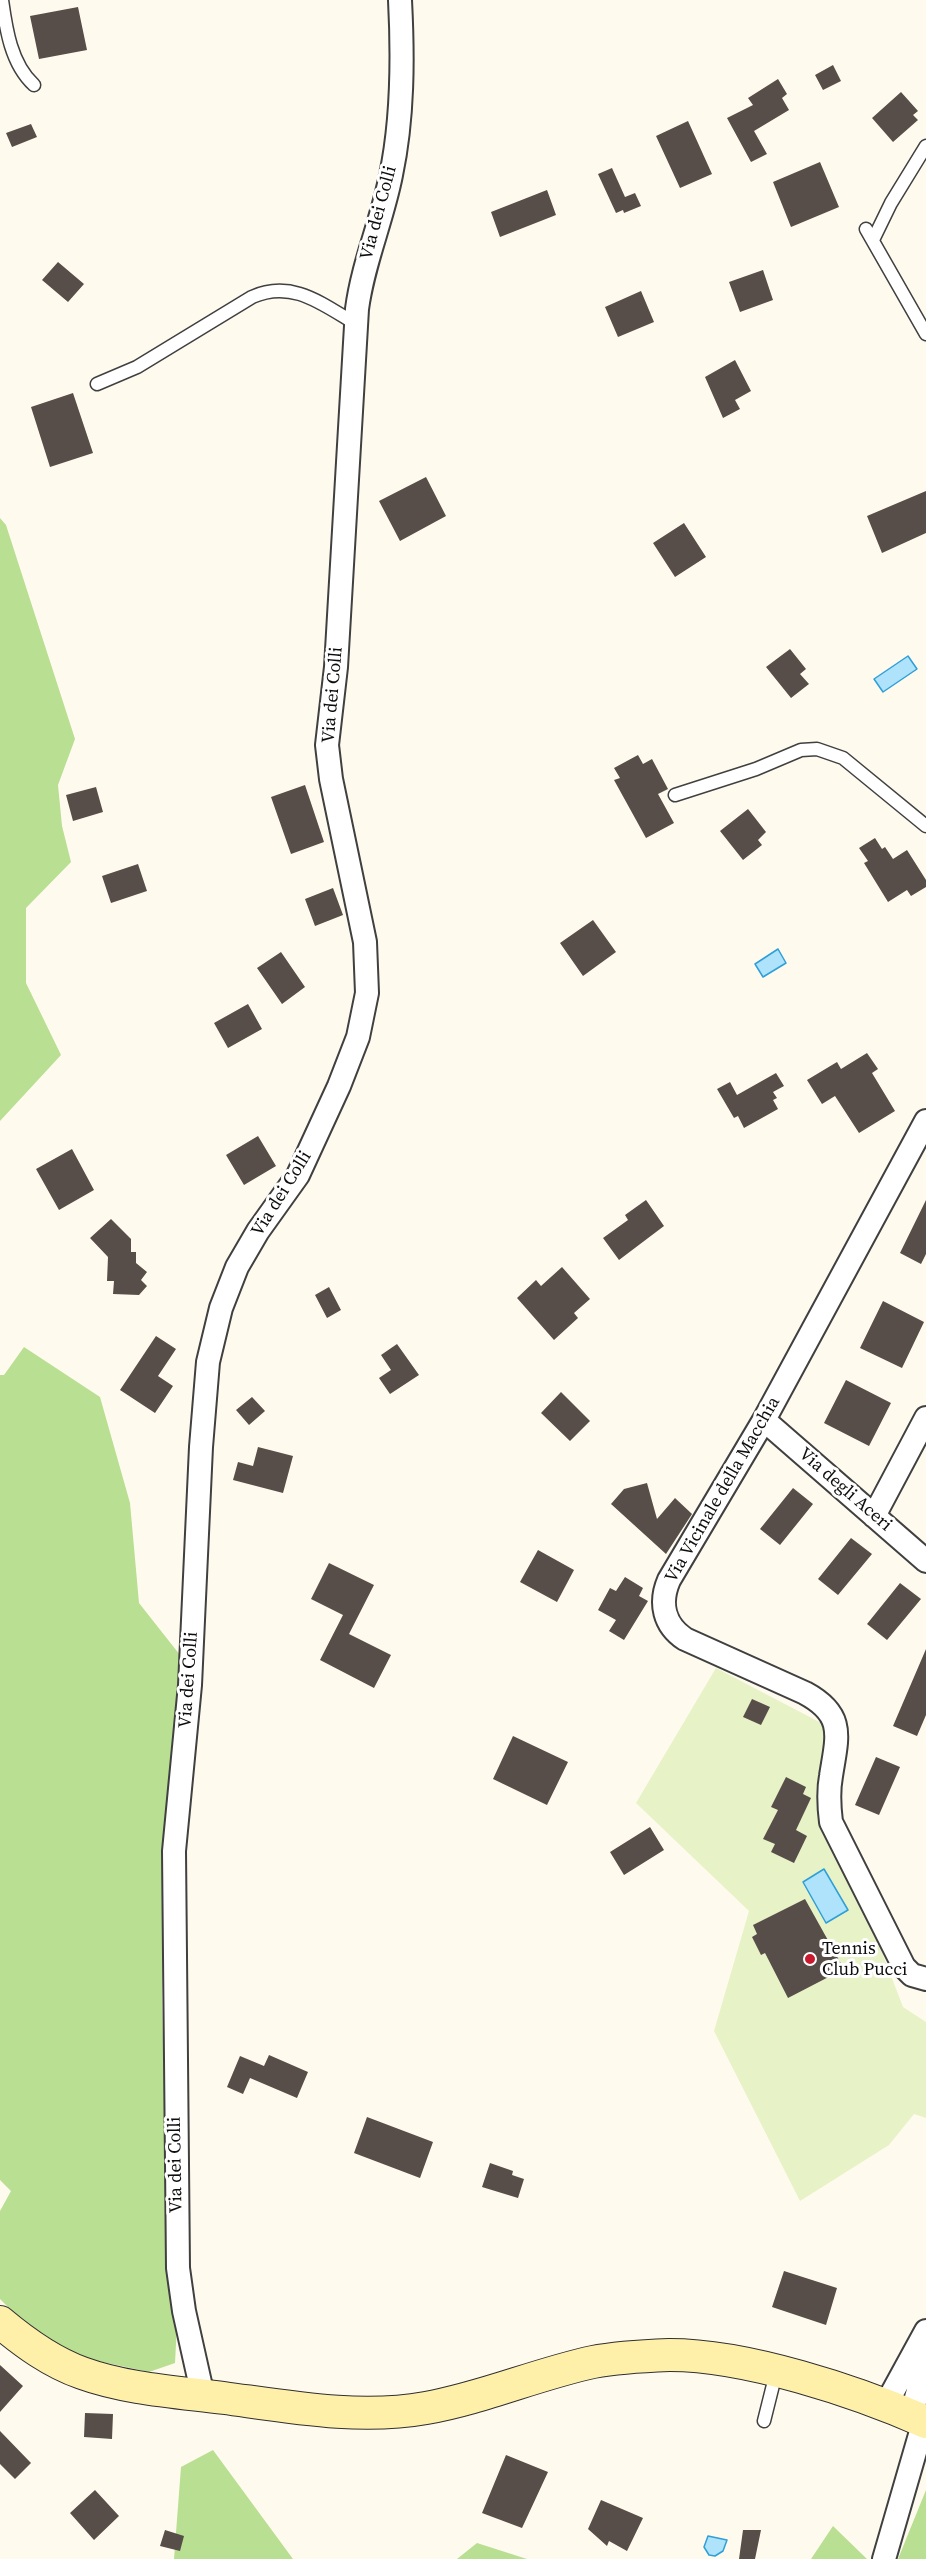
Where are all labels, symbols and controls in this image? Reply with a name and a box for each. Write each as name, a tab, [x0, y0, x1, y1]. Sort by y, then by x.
street label: Via dei Colli	[356, 164, 402, 262]
street label: Via dei Colli	[318, 646, 348, 744]
street label: Via dei Colli	[247, 1147, 317, 1241]
street label: Via Vicinale della Macchia	[661, 1393, 785, 1587]
street label: Via degli Aceri	[794, 1444, 896, 1536]
street label: Via dei Colli	[175, 1631, 203, 1729]
place label: Tennis Club Pucci	[822, 1938, 907, 1980]
marker: Tennis Club Pucci	[803, 1952, 817, 1966]
street label: Via dei Colli	[164, 2117, 188, 2213]

